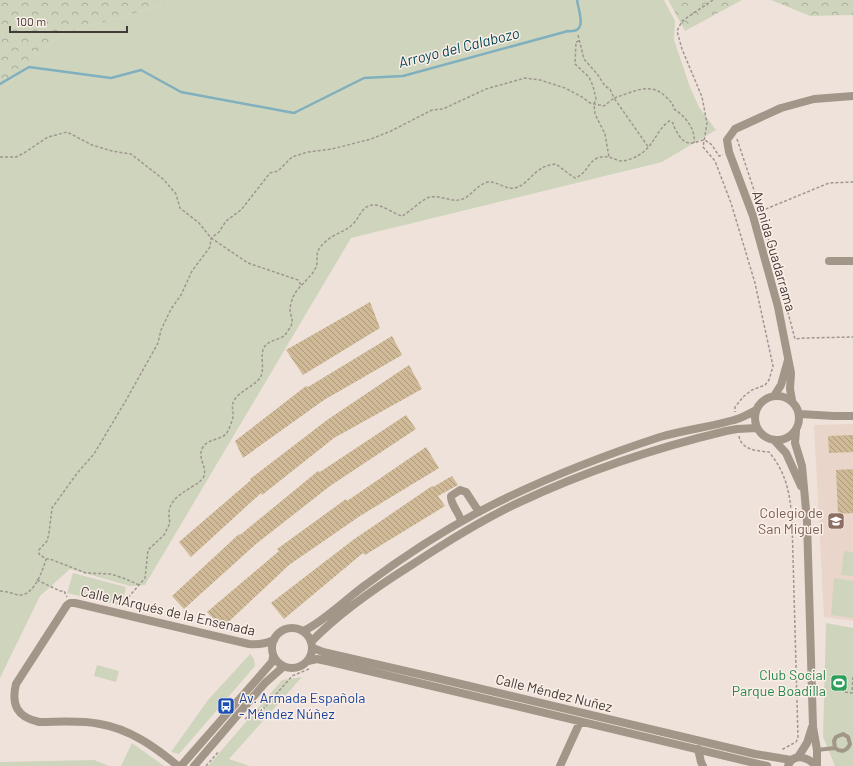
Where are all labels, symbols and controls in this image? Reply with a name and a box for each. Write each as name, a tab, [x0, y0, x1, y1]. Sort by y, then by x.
scale bar	[10, 8, 127, 34]
text: 100 m	[16, 14, 46, 28]
water label: Arroyo del Calabozo	[396, 23, 521, 71]
street label: Avenida Guadarrama	[749, 189, 800, 313]
place label: Colegio de San Miguel	[758, 504, 823, 537]
school or university icon: Colegio de San Miguel	[826, 511, 846, 531]
street label: Calle MArqués de la Ensenada	[79, 582, 257, 639]
place label: Club Social Parque Boadilla	[732, 666, 826, 699]
street label: Calle Méndez Nuñez	[494, 670, 614, 715]
sports icon: Club Social Parque Boadilla	[829, 673, 849, 693]
place label: Av. Armada Española - Méndez Núñez	[239, 689, 365, 722]
bus stop icon: Av. Armada Española - Méndez Núñez	[216, 696, 236, 716]

